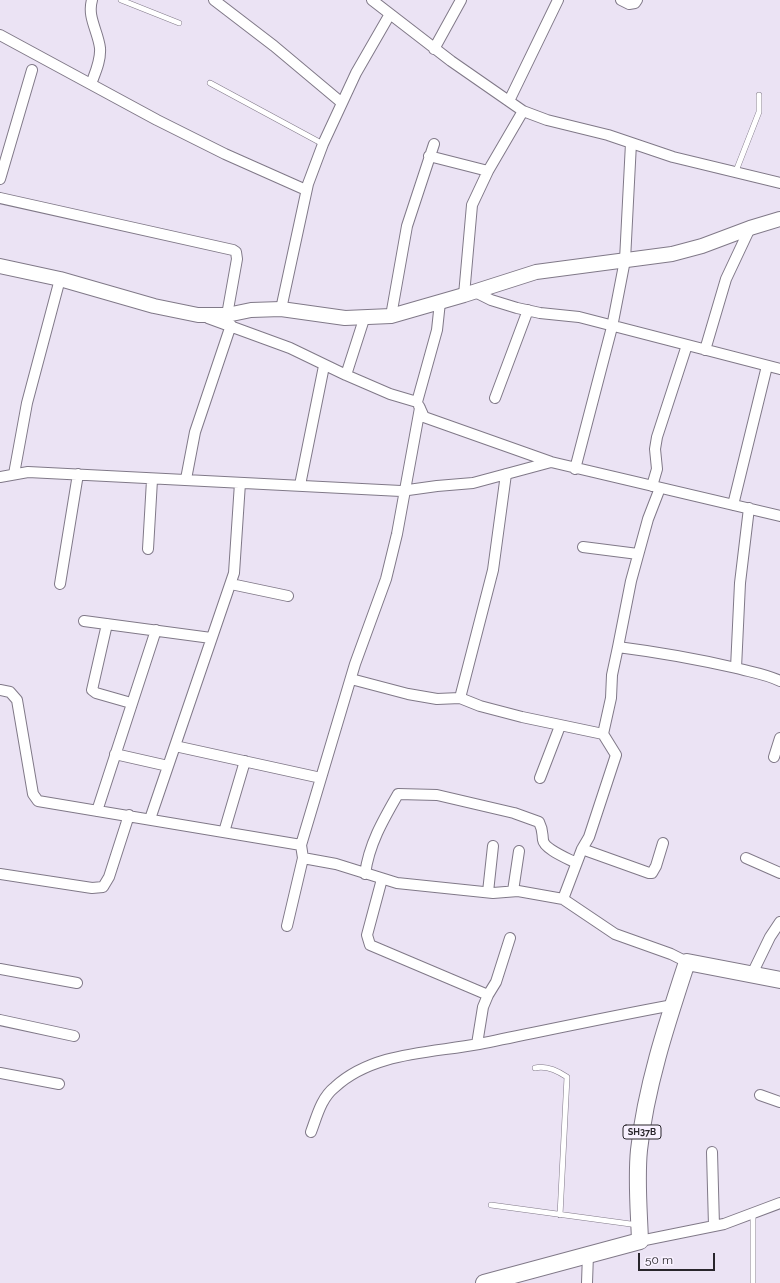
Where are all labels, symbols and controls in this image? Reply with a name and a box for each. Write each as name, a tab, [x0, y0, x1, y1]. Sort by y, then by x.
road number: SH37B	[623, 1125, 661, 1139]
scale bar	[640, 1245, 717, 1271]
text: 50 m	[645, 1253, 673, 1267]

